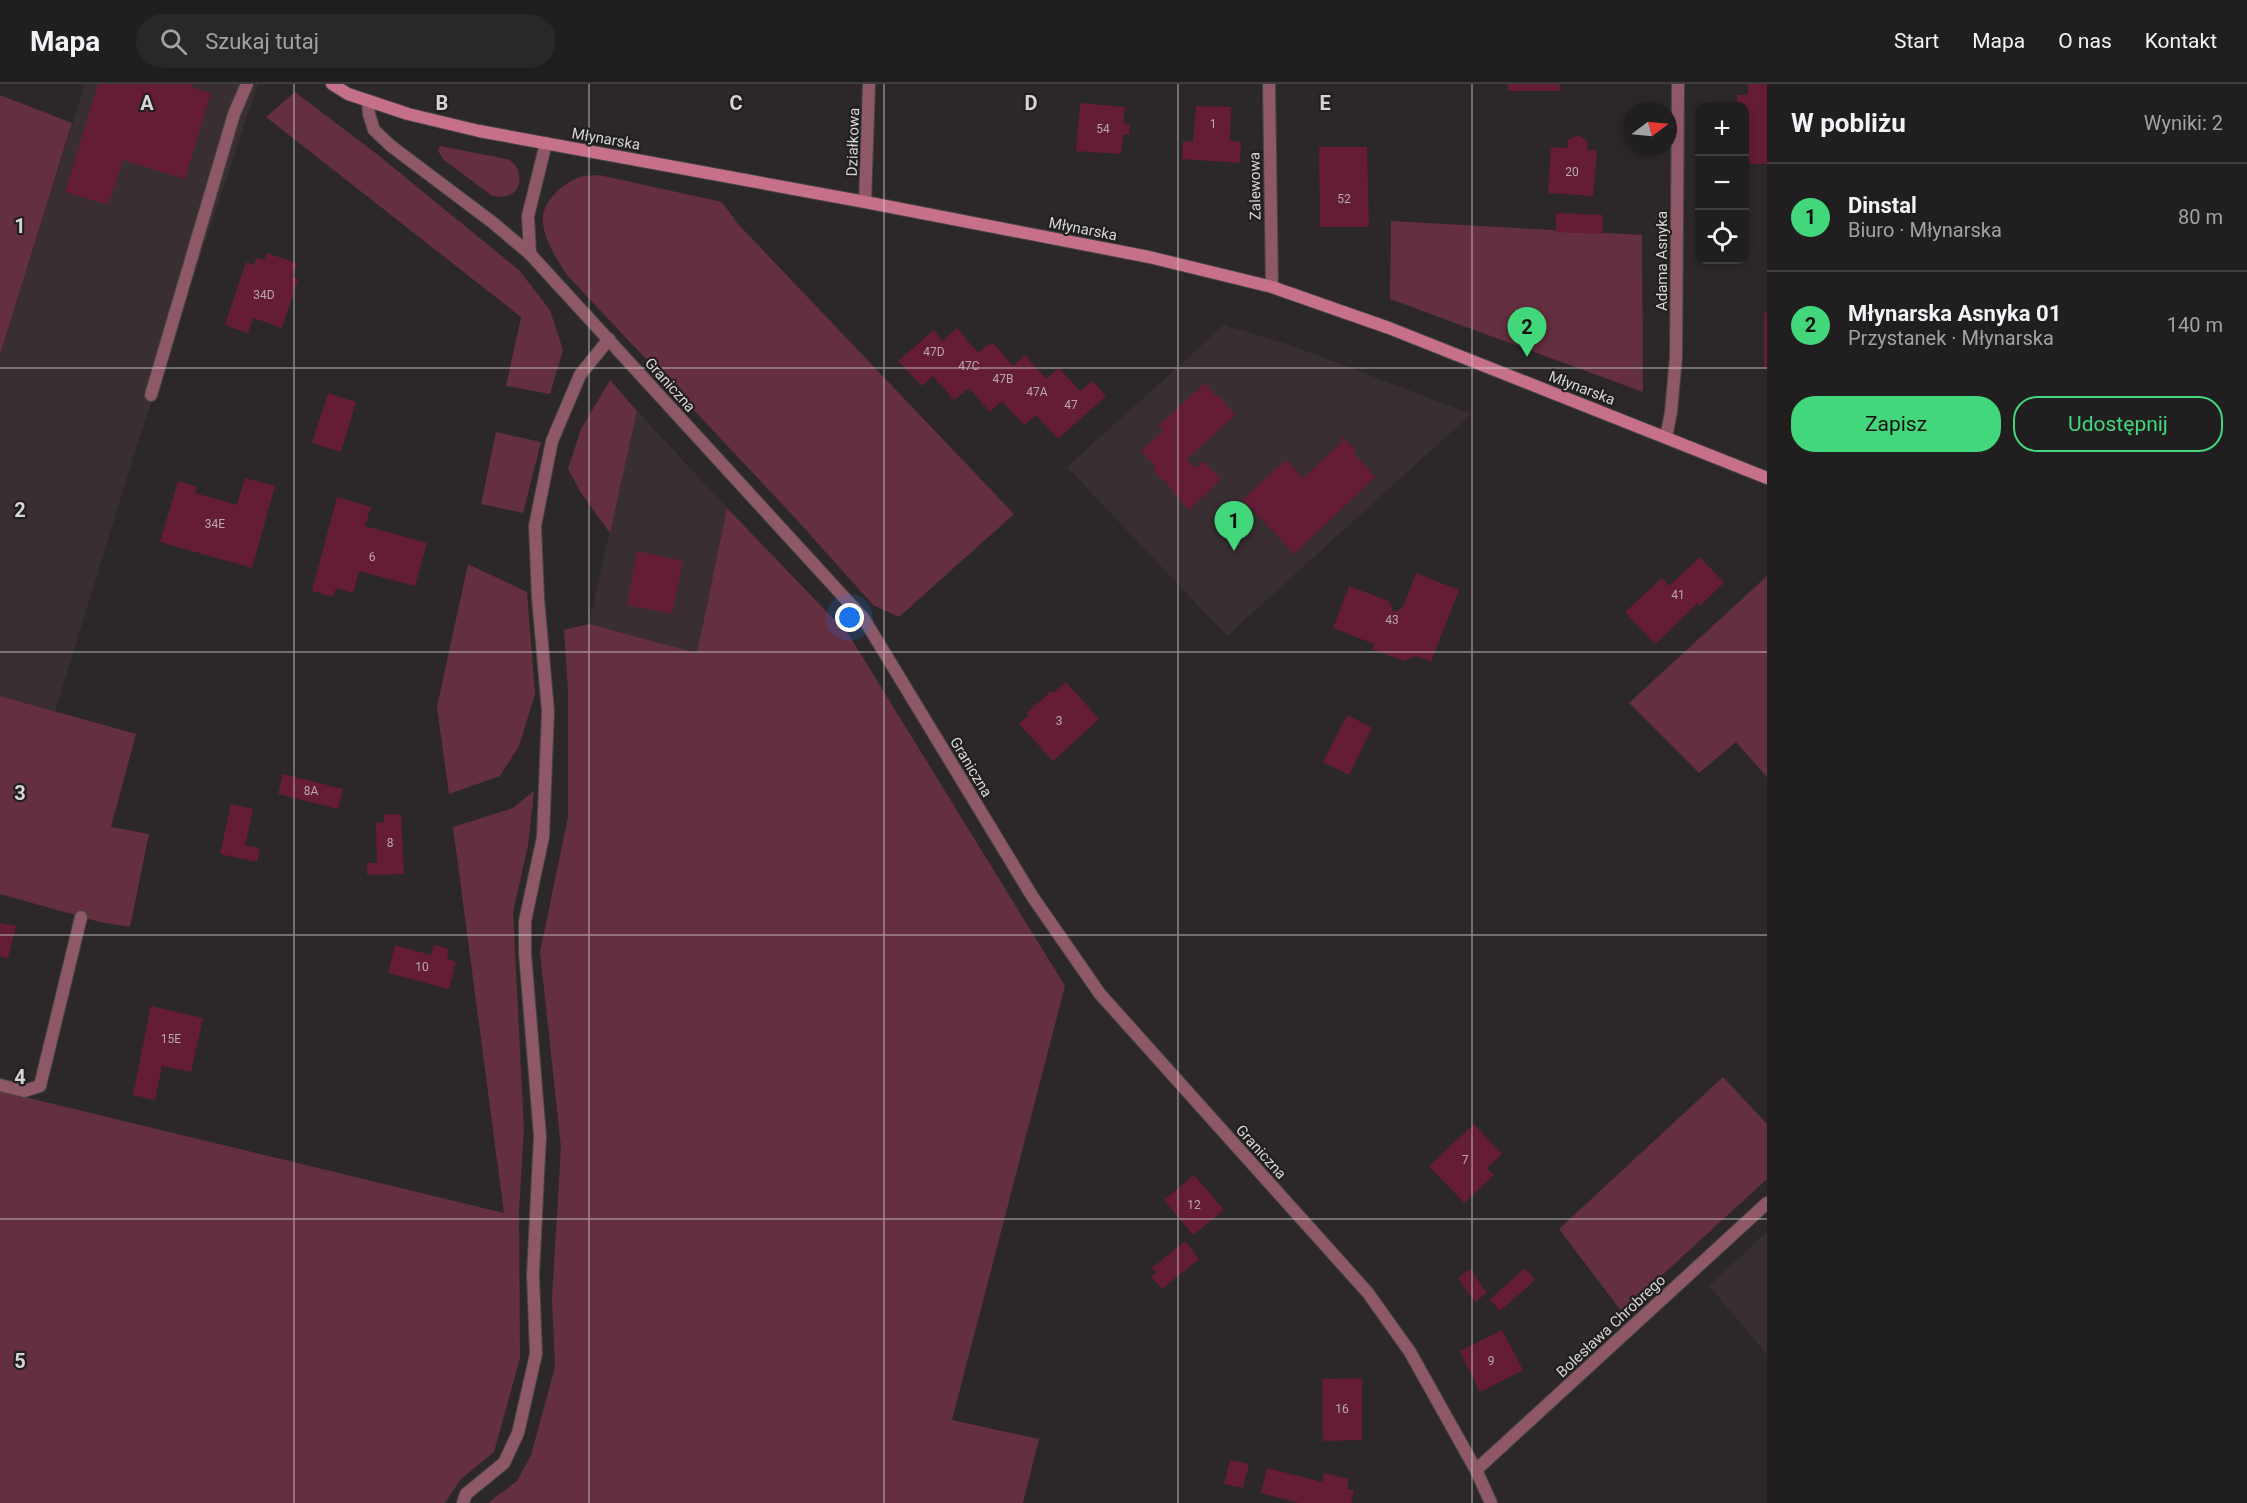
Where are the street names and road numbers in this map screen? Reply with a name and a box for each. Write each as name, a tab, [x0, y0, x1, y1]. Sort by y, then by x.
street label: Działkowa	[843, 107, 863, 177]
street label: Młynarska	[570, 124, 642, 154]
street label: Zalewowa	[1245, 152, 1265, 220]
street label: Adama Asnyka	[1653, 211, 1671, 311]
street label: Młynarska	[1047, 214, 1119, 244]
street label: Graniczna	[641, 354, 699, 416]
street label: Młynarska	[1546, 367, 1618, 409]
street label: Graniczna	[946, 734, 996, 800]
street label: Graniczna	[1232, 1121, 1290, 1183]
street label: Bolesława Chrobrego	[1553, 1271, 1669, 1381]

